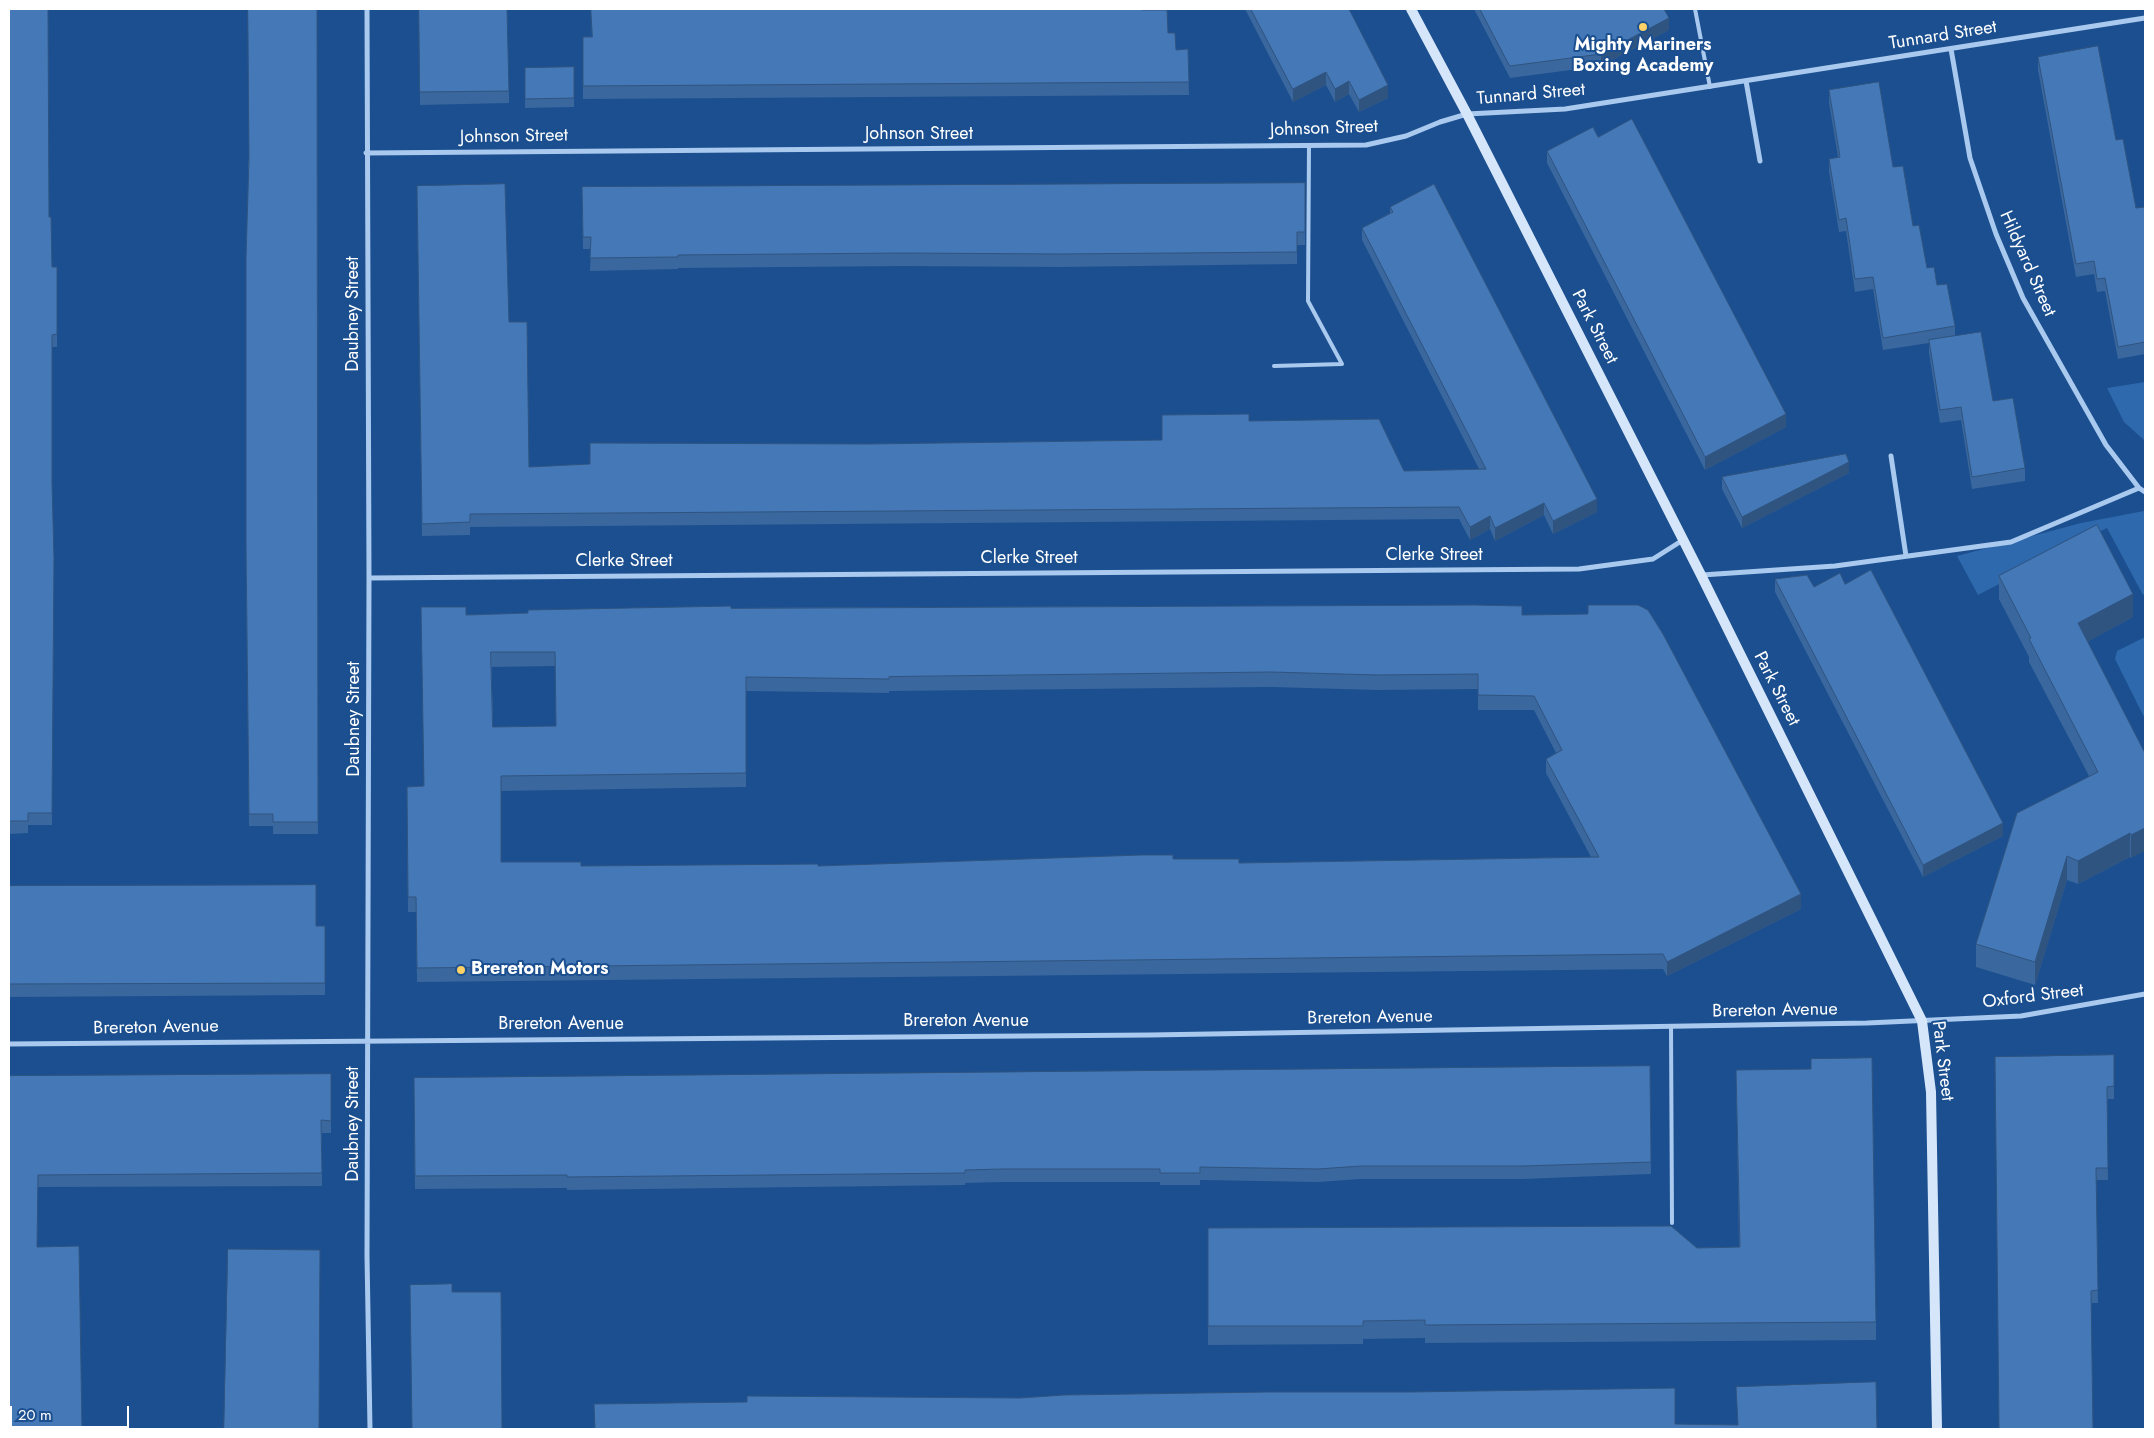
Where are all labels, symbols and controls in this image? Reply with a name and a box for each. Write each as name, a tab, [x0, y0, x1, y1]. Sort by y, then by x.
street label: Tunnard Street	[1888, 17, 1998, 55]
marker: Mighty Mariners Boxing Academy	[1637, 21, 1649, 33]
place label: Mighty Mariners Boxing Academy	[1573, 35, 1713, 78]
street label: Tunnard Street	[1476, 80, 1586, 110]
street label: Johnson Street	[1270, 116, 1378, 142]
street label: Johnson Street	[865, 124, 973, 146]
street label: Johnson Street	[460, 125, 568, 149]
street label: Hildyard Street	[1994, 208, 2060, 320]
street label: Daubney Street	[343, 256, 365, 372]
street label: Park Street	[1566, 286, 1622, 368]
street label: Clerke Street	[1385, 545, 1483, 567]
street label: Clerke Street	[980, 548, 1078, 570]
street label: Clerke Street	[575, 551, 673, 573]
street label: Park Street	[1748, 648, 1804, 730]
street label: Daubney Street	[344, 661, 366, 777]
place label: Brereton Motors	[471, 959, 609, 981]
marker: Brereton Motors	[455, 964, 467, 976]
street label: Oxford Street	[1981, 980, 2085, 1014]
street label: Brereton Avenue	[1712, 999, 1838, 1023]
street label: Brereton Avenue	[1307, 1006, 1433, 1030]
street label: Brereton Avenue	[903, 1011, 1029, 1033]
street label: Brereton Avenue	[498, 1014, 624, 1036]
street label: Brereton Avenue	[93, 1016, 219, 1040]
street label: Park Street	[1926, 1020, 1958, 1102]
street label: Daubney Street	[343, 1066, 365, 1182]
scale bar	[12, 1396, 131, 1428]
text: 20 m	[18, 1404, 52, 1426]

